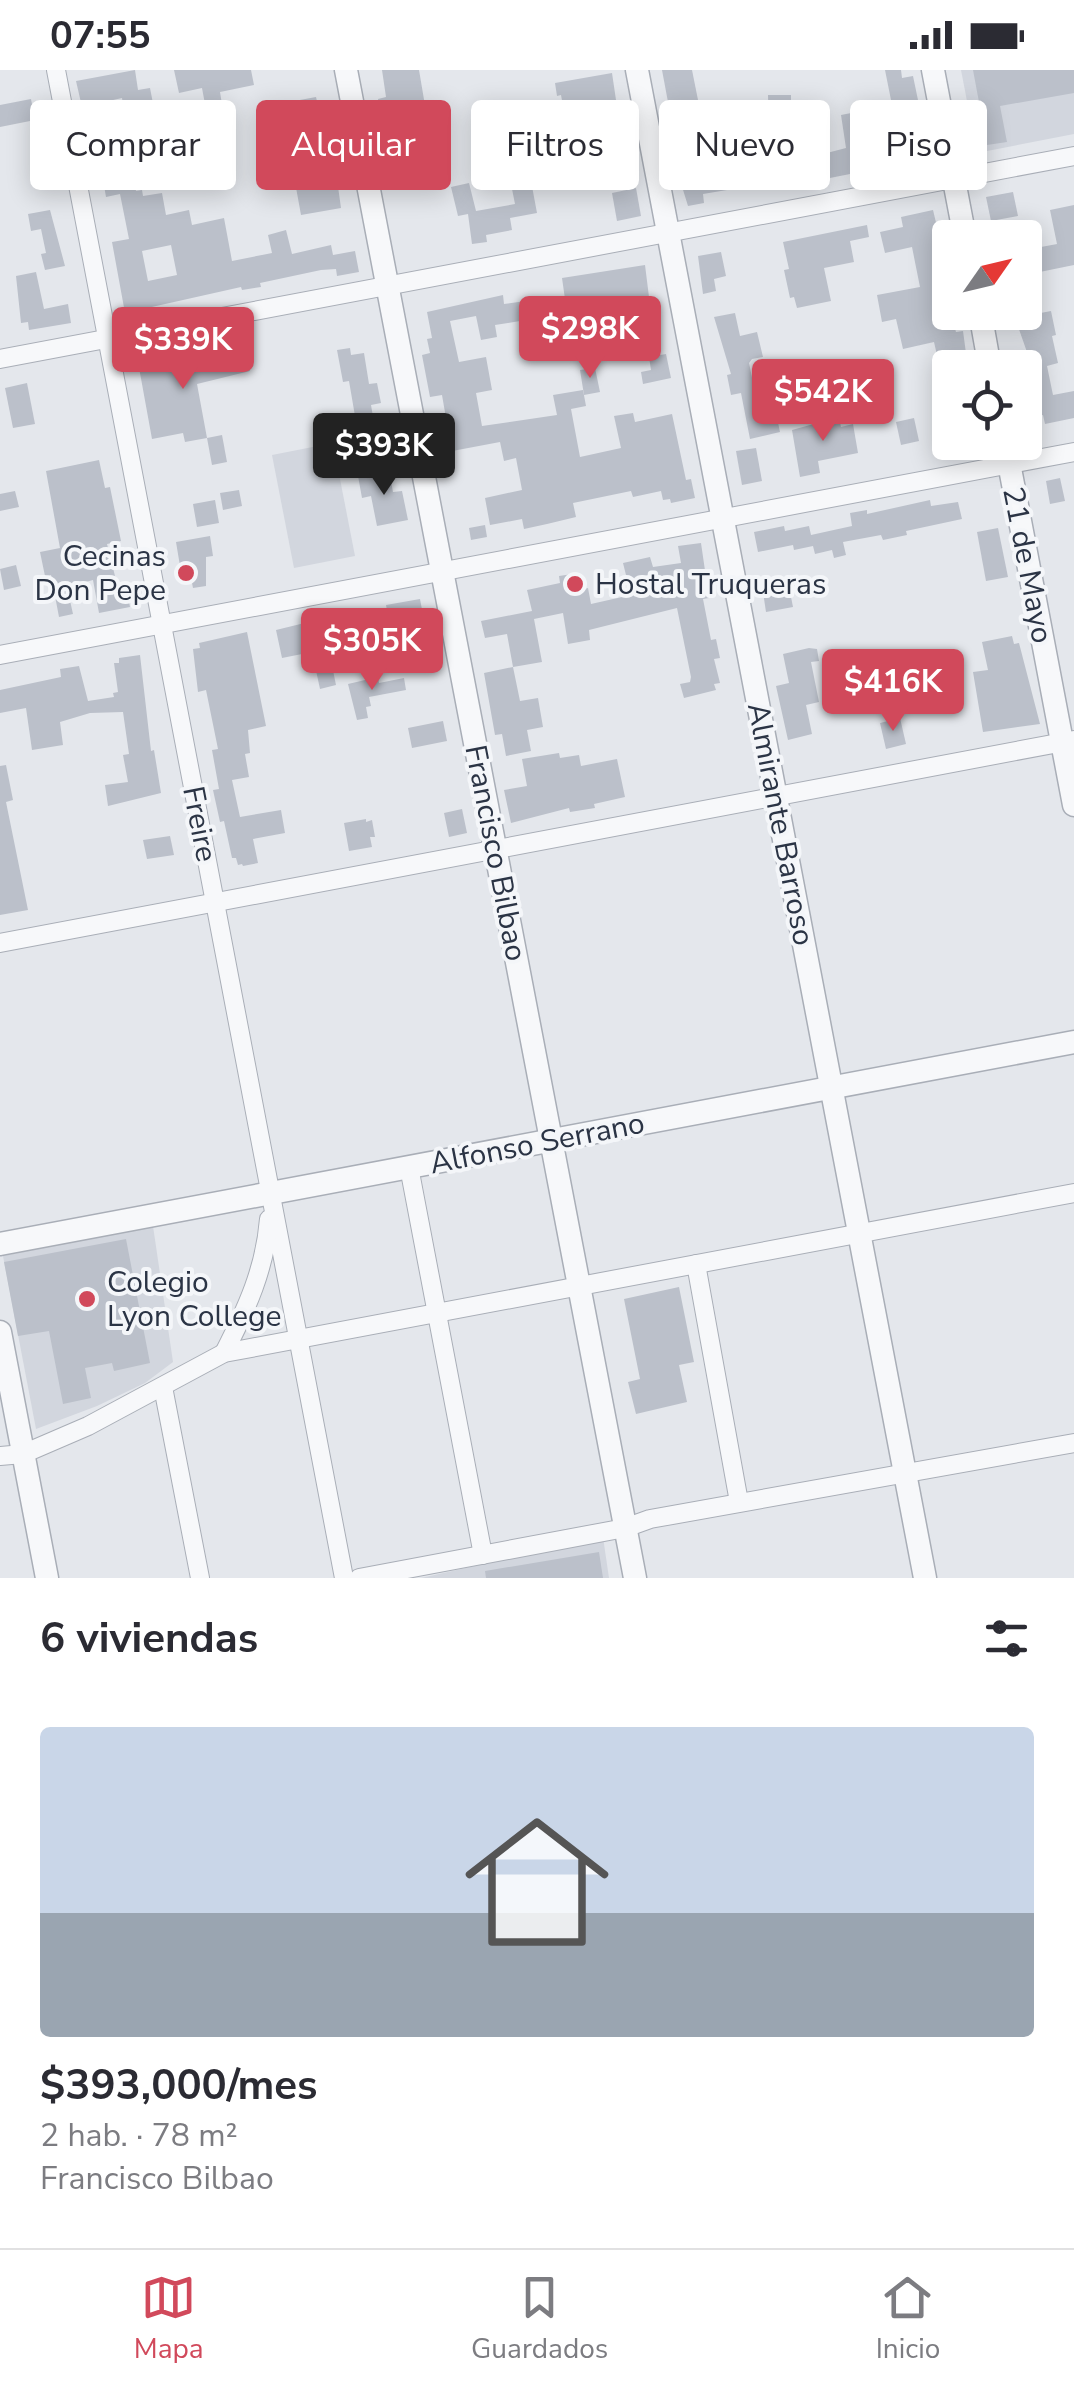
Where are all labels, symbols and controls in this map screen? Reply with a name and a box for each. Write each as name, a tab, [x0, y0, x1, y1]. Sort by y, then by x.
text: 07:55	[50, 10, 151, 61]
chip: Comprar	[30, 100, 236, 190]
chip: Alquilar	[256, 100, 451, 190]
chip: Filtros	[471, 100, 639, 190]
chip: Nuevo	[659, 100, 830, 190]
chip: Piso	[850, 100, 987, 190]
north arrow	[932, 220, 1042, 330]
map controls	[932, 220, 1042, 460]
pin: $298K	[520, 296, 660, 381]
pin: $339K	[113, 307, 253, 392]
text: $298K	[541, 307, 639, 350]
text: $339K	[134, 318, 232, 361]
button: locate	[932, 350, 1042, 460]
pin: $542K	[753, 359, 893, 444]
text: $542K	[774, 370, 872, 413]
pin: $393K	[314, 413, 454, 498]
text: $393K	[335, 424, 433, 467]
street label: 21 de Mayo	[992, 484, 1063, 647]
place label: Cecinas Don Pepe	[35, 536, 166, 611]
marker: Cecinas Don Pepe	[175, 562, 197, 584]
place label: Hostal Truqueras	[595, 564, 826, 605]
marker: Hostal Truqueras	[564, 573, 586, 595]
pin: $305K	[302, 608, 442, 693]
text: $305K	[323, 619, 421, 662]
pin: $416K	[823, 649, 963, 734]
text: $416K	[844, 660, 942, 703]
street label: Almirante Barroso	[737, 699, 824, 949]
street label: Francisco Bilbao	[454, 742, 537, 965]
street label: Freire	[172, 783, 227, 865]
street label: Alfonso Serrano	[426, 1103, 648, 1184]
place label: Colegio Lyon College	[107, 1262, 282, 1337]
marker: Colegio Lyon College	[76, 1288, 98, 1310]
text: 6 viviendas	[40, 1610, 258, 1667]
icon: filters	[979, 1611, 1034, 1666]
icon: home	[447, 1792, 627, 1972]
text: $393,000/mes	[40, 2057, 318, 2114]
text: 2 hab. · 78 m²	[40, 2114, 238, 2157]
text: Francisco Bilbao	[40, 2157, 274, 2200]
tab: Mapa	[134, 2270, 204, 2368]
tab: Guardados	[471, 2270, 608, 2368]
tab: Inicio	[876, 2270, 940, 2368]

